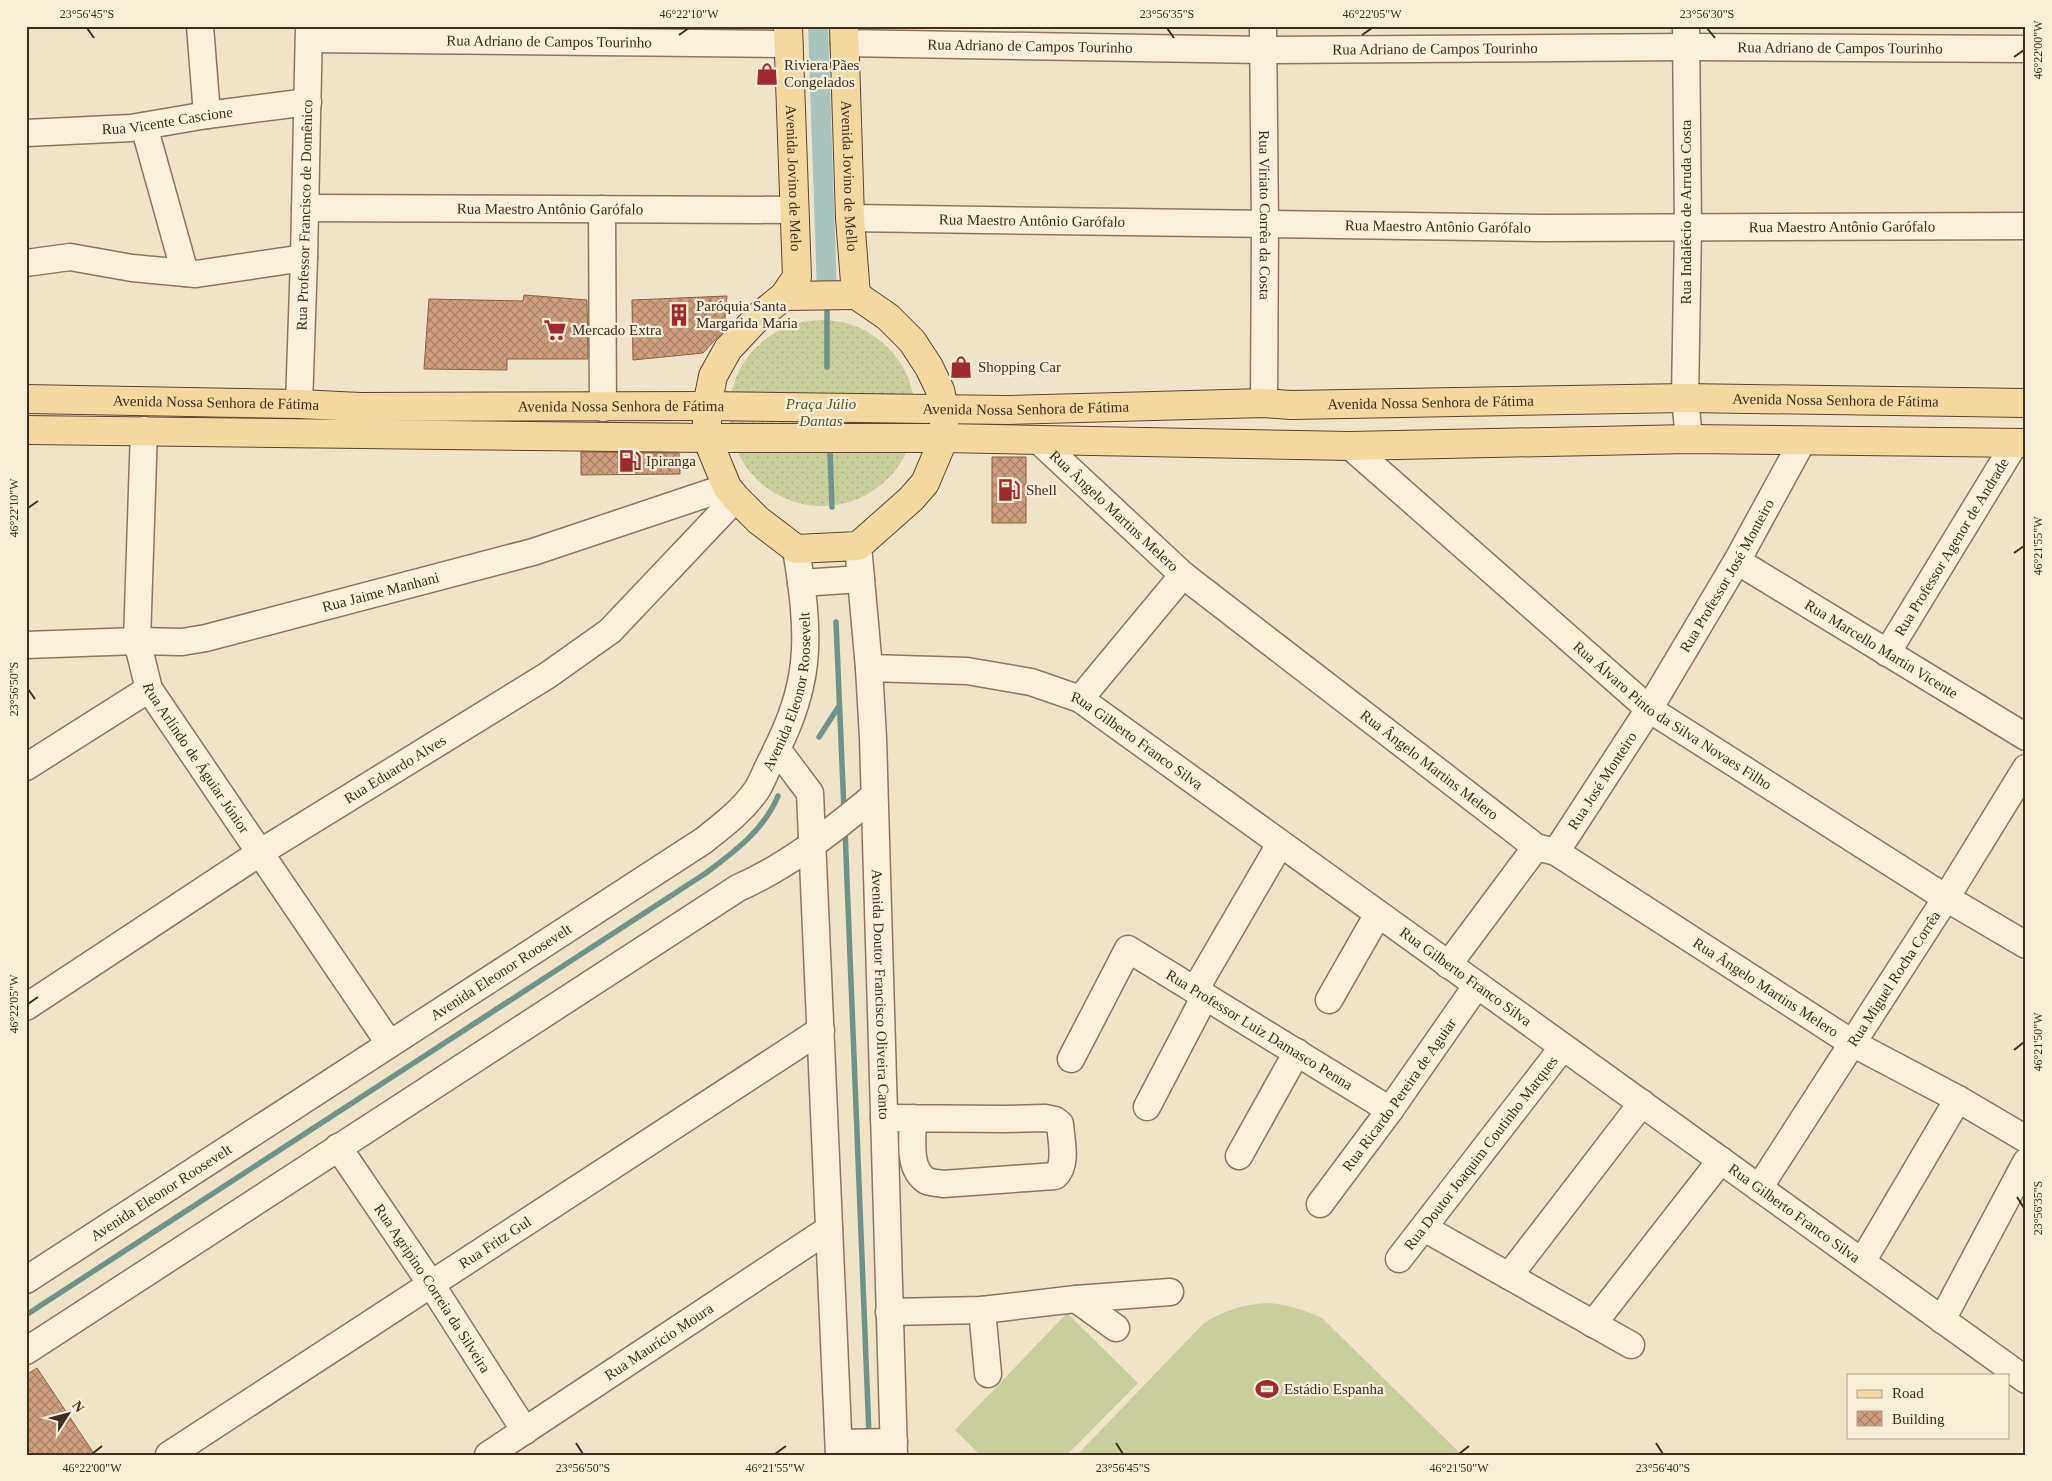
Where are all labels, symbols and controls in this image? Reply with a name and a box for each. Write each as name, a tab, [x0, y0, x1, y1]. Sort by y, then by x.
text: 23°56'45"S	[60, 7, 114, 21]
text: 46°22'10"W	[659, 7, 719, 21]
text: 23°56'35"S	[1140, 7, 1194, 21]
text: 46°22'05"W	[1342, 7, 1402, 21]
text: 23°56'30"S	[1680, 7, 1734, 21]
text: 46°22'00"W	[2031, 20, 2045, 80]
street label: Rua Adriano de Campos Tourinho	[446, 32, 652, 51]
street label: Rua Adriano de Campos Tourinho	[927, 36, 1133, 56]
street label: Rua Adriano de Campos Tourinho	[1737, 39, 1943, 57]
street label: Rua Adriano de Campos Tourinho	[1332, 40, 1538, 58]
place label: Riviera Pães Congelados	[784, 57, 860, 90]
shop icon: Riviera Pães Congelados	[754, 61, 780, 87]
street label: Rua Professor Francisco de Domênico	[294, 99, 315, 331]
street label: Avenida Jovino de Mello	[838, 100, 861, 252]
street label: Rua Vicente Cascione	[101, 104, 234, 137]
street label: Avenida Jovino de Melo	[783, 104, 804, 252]
street label: Rua Indalécio de Arruda Costa	[1678, 119, 1694, 304]
street label: Rua Viriato Corrêa da Costa	[1256, 130, 1273, 300]
street label: Rua Maestro Antônio Garófalo	[457, 201, 643, 217]
street label: Rua Maestro Antônio Garófalo	[939, 211, 1125, 230]
street label: Rua Maestro Antônio Garófalo	[1345, 217, 1531, 236]
street label: Rua Maestro Antônio Garófalo	[1749, 218, 1935, 235]
place label: Paróquia Santa Margarida Maria	[696, 298, 798, 331]
building icon: Paróquia Santa Margarida Maria	[666, 302, 692, 328]
supermarket icon: Mercado Extra	[542, 317, 568, 343]
place label: Mercado Extra	[572, 322, 662, 338]
shop icon: Shopping Car	[948, 354, 974, 380]
place label: Shopping Car	[978, 359, 1061, 375]
street label: Avenida Nossa Senhora de Fátima	[1732, 391, 1939, 410]
street label: Avenida Nossa Senhora de Fátima	[113, 393, 320, 413]
street label: Avenida Nossa Senhora de Fátima	[1327, 393, 1534, 412]
park label: Praça Júlio Dantas	[785, 396, 857, 429]
street label: Avenida Nossa Senhora de Fátima	[518, 398, 725, 415]
street label: Avenida Nossa Senhora de Fátima	[922, 399, 1130, 418]
street label: Rua Ângelo Martins Melero	[1047, 447, 1182, 575]
fuel station icon: Ipiranga	[617, 448, 643, 474]
place label: Ipiranga	[646, 453, 696, 469]
street label: Rua Professor Agenor de Andrade	[1891, 455, 2012, 639]
fuel station icon: Shell	[996, 477, 1022, 503]
text: 46°22'10"W	[7, 478, 21, 538]
place label: Shell	[1026, 482, 1057, 498]
street label: Rua Professor José Monteiro	[1677, 496, 1777, 655]
text: 46°21'55"W	[2031, 516, 2045, 576]
street label: Rua Jaime Manhani	[321, 569, 441, 615]
street label: Rua Marcello Martin Vicente	[1802, 596, 1961, 702]
street label: Avenida Eleonor Roosevelt	[759, 611, 813, 774]
street label: Rua Álvaro Pinto da Silva Novaes Filho	[1570, 638, 1775, 793]
text: 23°56'50"S	[7, 662, 21, 716]
street label: Rua Arlíndo de Águiar Júnior	[140, 681, 252, 836]
street label: Rua Gilberto Franco Silva	[1069, 689, 1206, 793]
street label: Rua Ângelo Martins Melero	[1357, 707, 1501, 823]
street label: Rua José Monteiro	[1565, 729, 1640, 833]
street label: Rua Eduardo Alves	[341, 732, 449, 807]
street label: Avenida Doutor Francisco Oliveira Canto	[869, 869, 892, 1120]
street label: Rua Miguel Rocha Corrêa	[1844, 908, 1944, 1049]
street label: Avenida Eleonor Roosevelt	[427, 920, 575, 1024]
street label: Rua Gilberto Franco Silva	[1397, 924, 1535, 1029]
street label: Rua Ângelo Martins Melero	[1690, 935, 1841, 1040]
street label: Rua Professor Luiz Damasco Penna	[1163, 966, 1356, 1093]
text: 46°22'05"W	[7, 974, 21, 1034]
text: 46°21'50"W	[2031, 1012, 2045, 1072]
street label: Rua Ricardo Pereira de Aguiar	[1339, 1015, 1459, 1174]
street label: Rua Doutor Joaquim Coutinho Marques	[1401, 1053, 1561, 1253]
street label: Avenida Eleonor Roosevelt	[88, 1140, 235, 1244]
street label: Rua Gilberto Franco Silva	[1726, 1161, 1863, 1266]
text: 23°56'35"S	[2031, 1181, 2045, 1235]
street label: Rua Agripino Correia da Silveira	[371, 1201, 494, 1376]
street label: Rua Fritz Gul	[456, 1213, 534, 1272]
street label: Rua Maurício Moura	[602, 1300, 716, 1383]
legend	[1847, 1374, 2010, 1438]
sports icon: Estádio Espanha	[1254, 1376, 1280, 1402]
place label: Estádio Espanha	[1284, 1381, 1384, 1397]
text: Road	[1892, 1385, 1924, 1401]
north arrow	[42, 1388, 92, 1438]
text: N	[69, 1398, 87, 1415]
text: Building	[1892, 1411, 1945, 1427]
text: 46°22'00"W	[62, 1461, 122, 1475]
text: 23°56'50"S	[556, 1461, 610, 1475]
text: 46°21'55"W	[745, 1461, 805, 1475]
text: 23°56'45"S	[1096, 1461, 1150, 1475]
text: 46°21'50"W	[1429, 1461, 1489, 1475]
text: 23°56'40"S	[1636, 1461, 1690, 1475]

